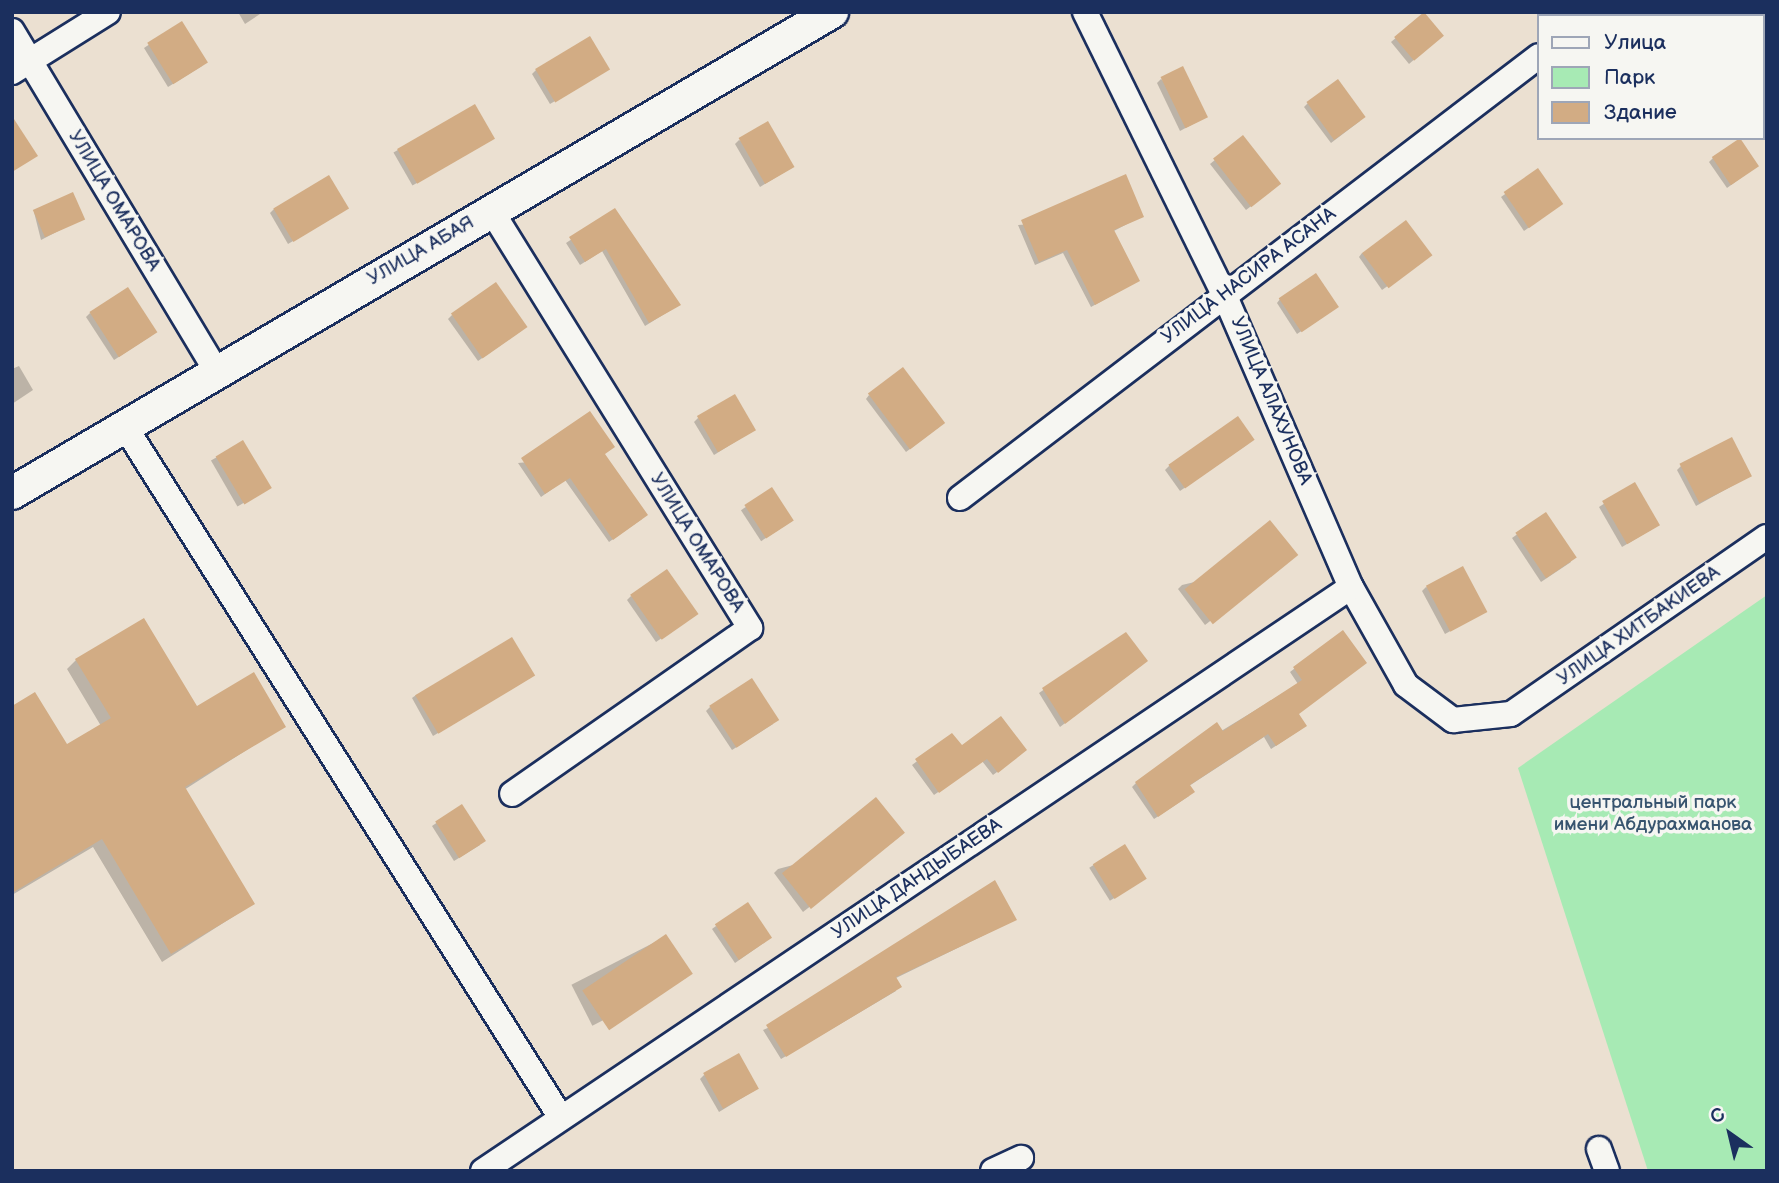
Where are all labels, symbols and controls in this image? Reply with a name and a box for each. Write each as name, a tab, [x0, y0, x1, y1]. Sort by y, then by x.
legend	[1538, 14, 1765, 140]
text: Улица	[1604, 30, 1666, 55]
text: Парк	[1604, 65, 1655, 90]
text: Здание	[1604, 100, 1677, 125]
street label: УЛИЦА ОМАРОВА	[63, 127, 165, 275]
street label: УЛИЦА НАСИРА АСАНА	[1157, 203, 1341, 349]
street label: УЛИЦА АБАЯ	[364, 211, 478, 291]
street label: УЛИЦА АЛАХУНОВА	[1225, 314, 1317, 488]
street label: УЛИЦА ОМАРОВА	[645, 469, 749, 617]
street label: УЛИЦА ХИТБАКИЕВА	[1553, 561, 1725, 691]
park label: центральный парк имени Абдурахманова	[1554, 792, 1752, 836]
street label: УЛИЦА ДАНДЫБАЕВА	[828, 814, 1006, 944]
north arrow	[1695, 1099, 1765, 1169]
text: С	[1706, 1103, 1730, 1129]

